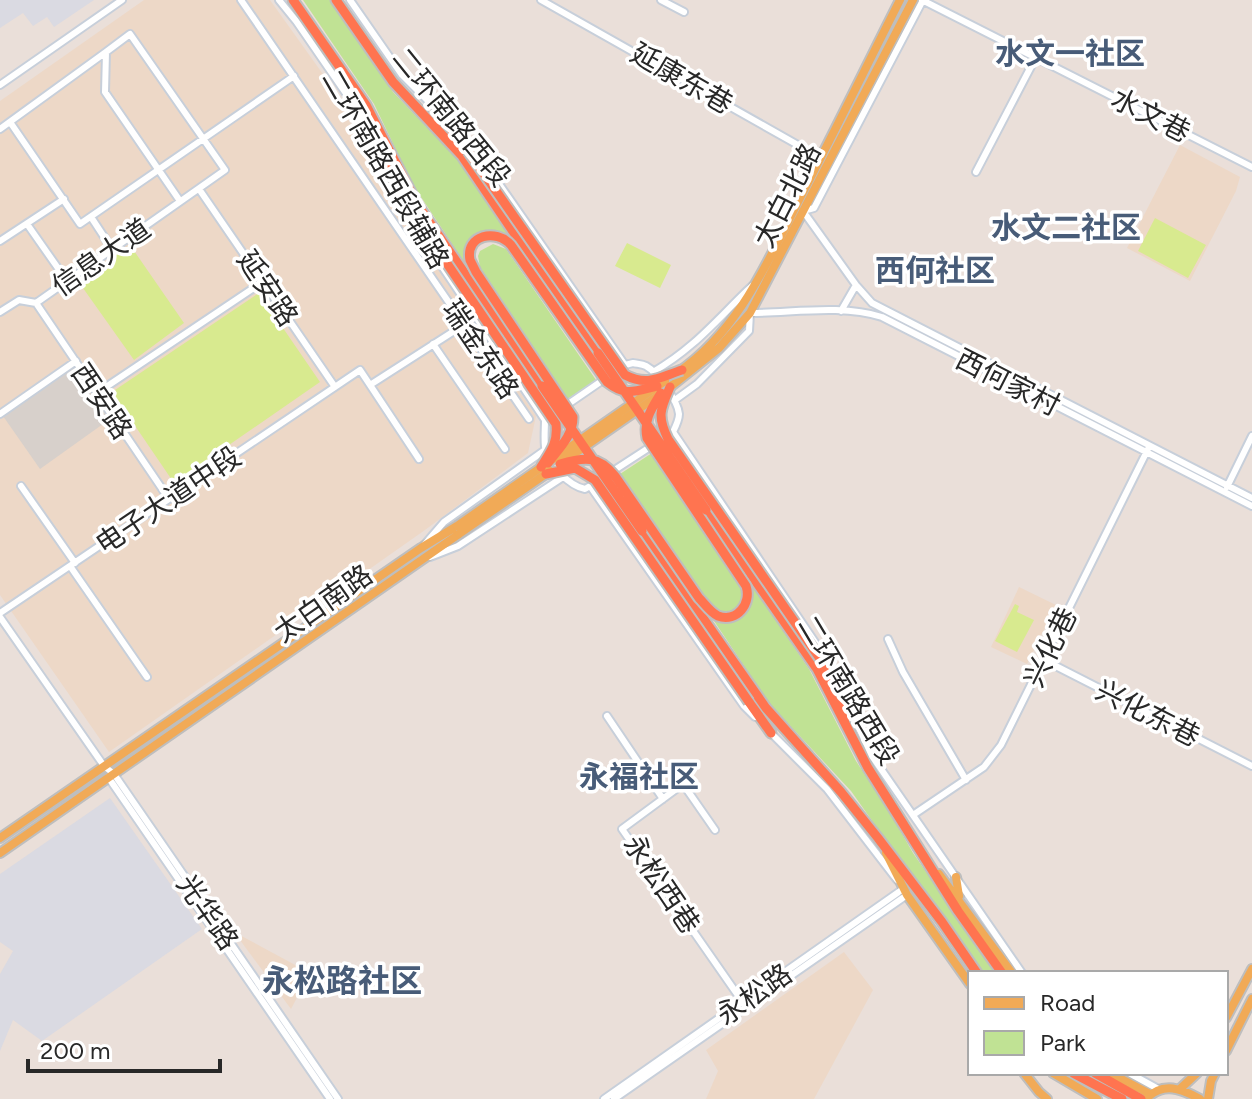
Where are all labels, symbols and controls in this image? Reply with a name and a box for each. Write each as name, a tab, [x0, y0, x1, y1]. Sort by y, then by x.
street label: 延康东巷	[625, 35, 739, 121]
district label: 水文一社区	[995, 35, 1145, 72]
street label: 二环南路西段	[386, 41, 518, 193]
street label: 二环南路西段辅路	[315, 63, 457, 275]
street label: 水文巷	[1106, 81, 1196, 149]
street label: 太白北路	[746, 137, 828, 253]
district label: 水文二社区	[991, 209, 1141, 246]
street label: 信息大道	[45, 211, 157, 303]
street label: 延安路	[230, 244, 306, 332]
district label: 西何社区	[875, 252, 995, 289]
street label: 瑞金东路	[436, 293, 526, 405]
street label: 西何家村	[950, 341, 1066, 423]
street label: 西安路	[64, 357, 140, 445]
street label: 电子大道中段	[89, 439, 247, 561]
street label: 太白南路	[267, 557, 379, 649]
street label: 兴化巷	[1016, 602, 1084, 692]
street label: 二环南路西段	[791, 609, 907, 771]
street label: 兴化东巷	[1090, 672, 1206, 754]
district label: 永福社区	[579, 758, 699, 795]
street label: 永松西巷	[617, 828, 707, 940]
street label: 光华路	[170, 868, 246, 956]
street label: 永松路	[710, 956, 798, 1032]
district label: 永松路社区	[262, 962, 422, 1000]
legend	[968, 971, 1228, 1075]
text: Road	[1040, 988, 1095, 1017]
scale bar	[28, 1023, 220, 1073]
text: Park	[1040, 1028, 1086, 1057]
text: 200 m	[40, 1036, 111, 1065]

